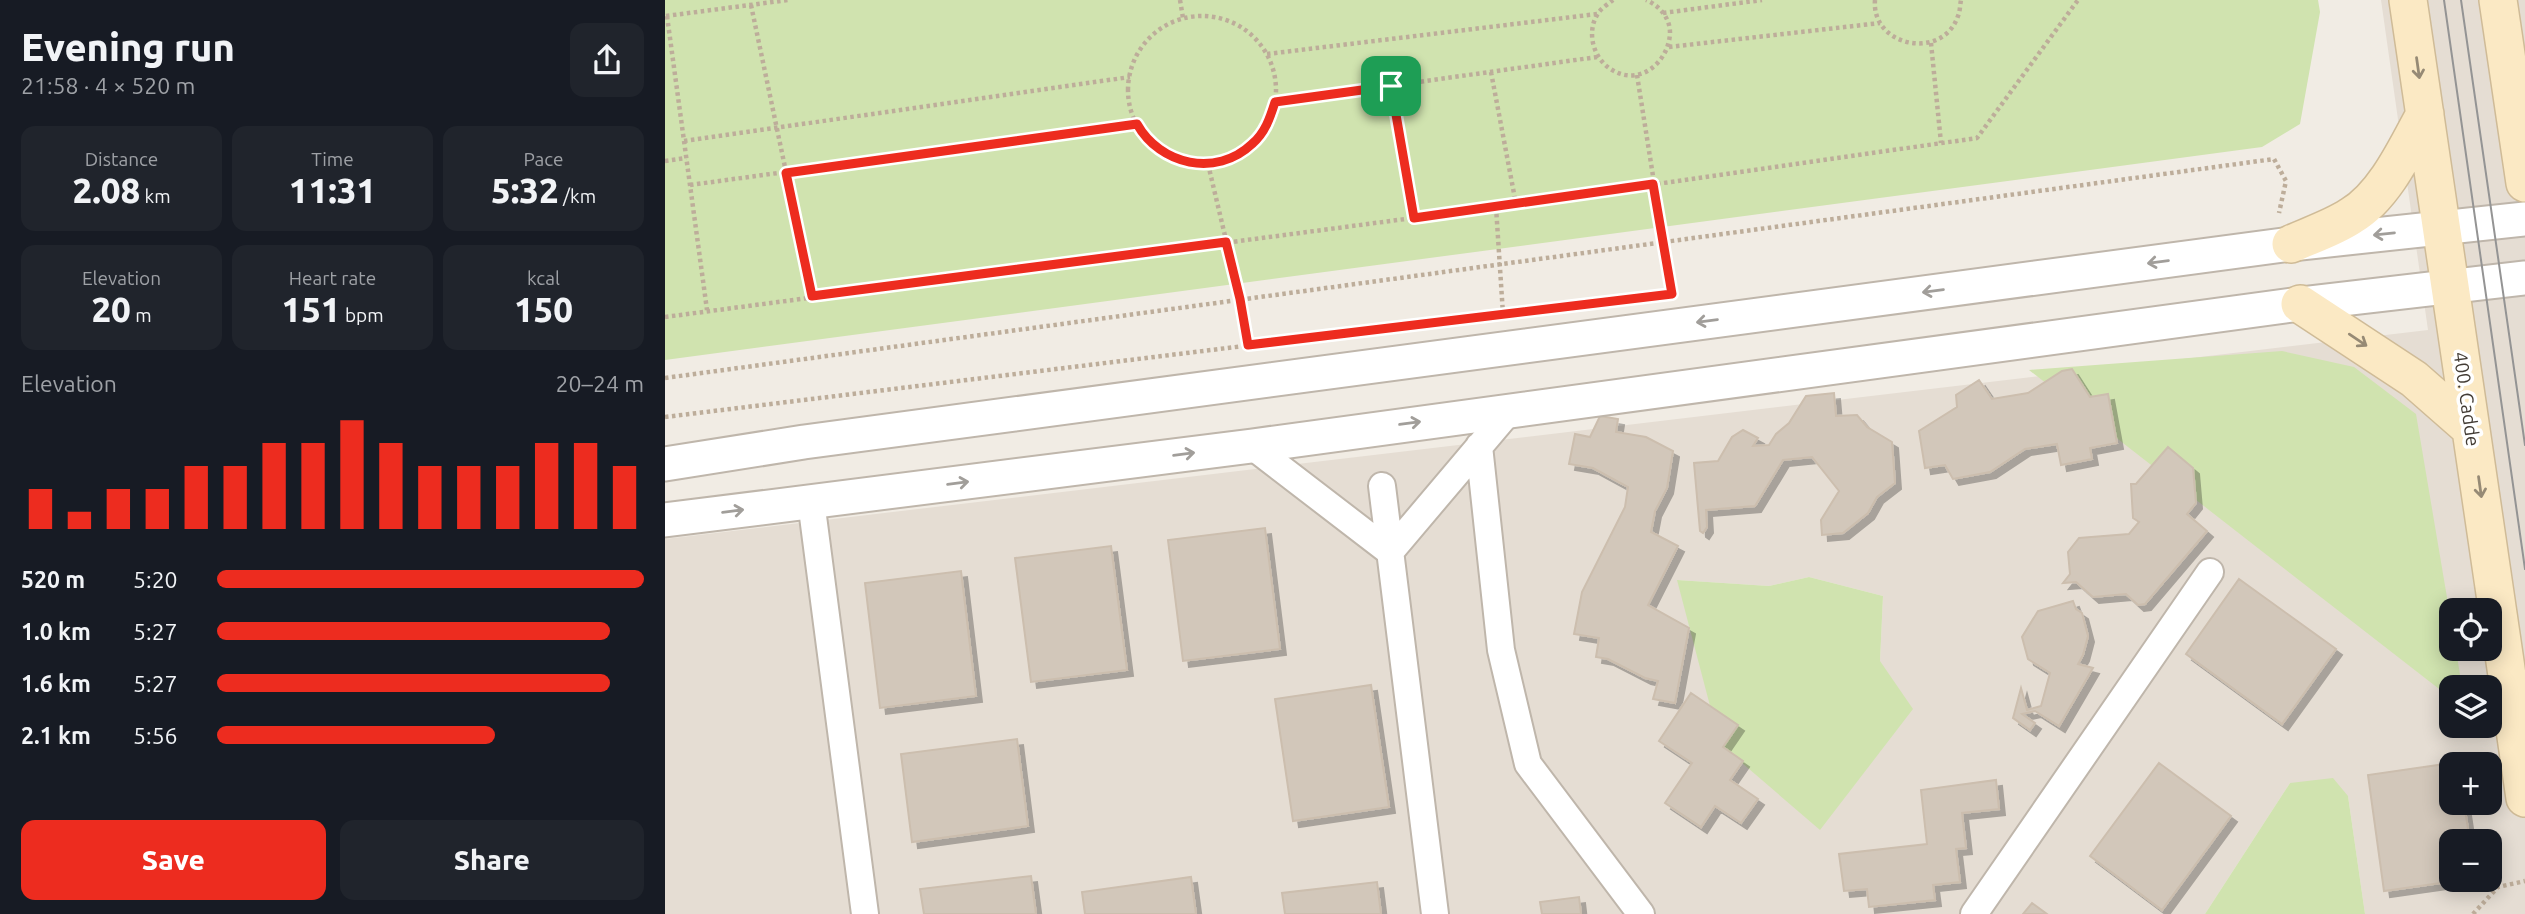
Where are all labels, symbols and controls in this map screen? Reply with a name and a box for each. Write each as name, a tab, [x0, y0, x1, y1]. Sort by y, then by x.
button: share	[570, 23, 644, 97]
text: Evening run	[21, 26, 235, 68]
pin	[1361, 56, 1421, 116]
one-way arrow	[2412, 56, 2425, 78]
icon: arrive	[1372, 67, 1410, 105]
text: 21:58 · 4 × 520 m	[21, 73, 195, 98]
text: Distance	[85, 148, 158, 170]
text: Time	[311, 148, 354, 170]
text: Pace	[523, 148, 564, 170]
text: 2.08	[72, 170, 140, 210]
text: 11:31	[289, 170, 376, 210]
text: 5:32	[491, 170, 559, 210]
text: km	[140, 185, 171, 207]
text: /km	[559, 185, 596, 207]
one-way arrow	[2373, 228, 2396, 241]
one-way arrow	[2147, 255, 2170, 268]
text: Elevation	[82, 267, 161, 289]
text: Heart rate	[289, 267, 376, 289]
text: kcal	[527, 267, 560, 289]
one-way arrow	[1922, 285, 1944, 298]
text: 20	[91, 289, 131, 329]
text: 151	[281, 289, 341, 329]
text: 150	[514, 289, 573, 329]
text: m	[131, 304, 152, 326]
text: bpm	[341, 304, 384, 326]
one-way arrow	[1696, 314, 1719, 327]
one-way arrow	[2348, 333, 2367, 348]
street label: 400. Cadde	[2449, 350, 2485, 448]
text: Elevation	[21, 371, 117, 396]
text: 20–24 m	[556, 371, 644, 396]
one-way arrow	[1398, 417, 1420, 430]
one-way arrow	[1172, 448, 1195, 461]
one-way arrow	[2473, 475, 2486, 497]
one-way arrow	[947, 476, 969, 489]
one-way arrow	[721, 505, 744, 518]
text: 520 m	[21, 567, 85, 592]
text: 5:20	[133, 567, 178, 592]
map controls	[2439, 598, 2502, 892]
button: locate	[2439, 598, 2502, 661]
text: 1.0 km	[21, 619, 91, 644]
text: 5:27	[133, 619, 178, 644]
text: 1.6 km	[21, 671, 91, 696]
text: 5:27	[133, 671, 178, 696]
button: layers	[2439, 675, 2502, 738]
text: 2.1 km	[21, 723, 91, 748]
text: 5:56	[133, 723, 178, 748]
button: +	[2439, 752, 2502, 815]
button: Save	[21, 820, 326, 900]
button: Share	[340, 820, 644, 900]
button: −	[2439, 829, 2502, 892]

